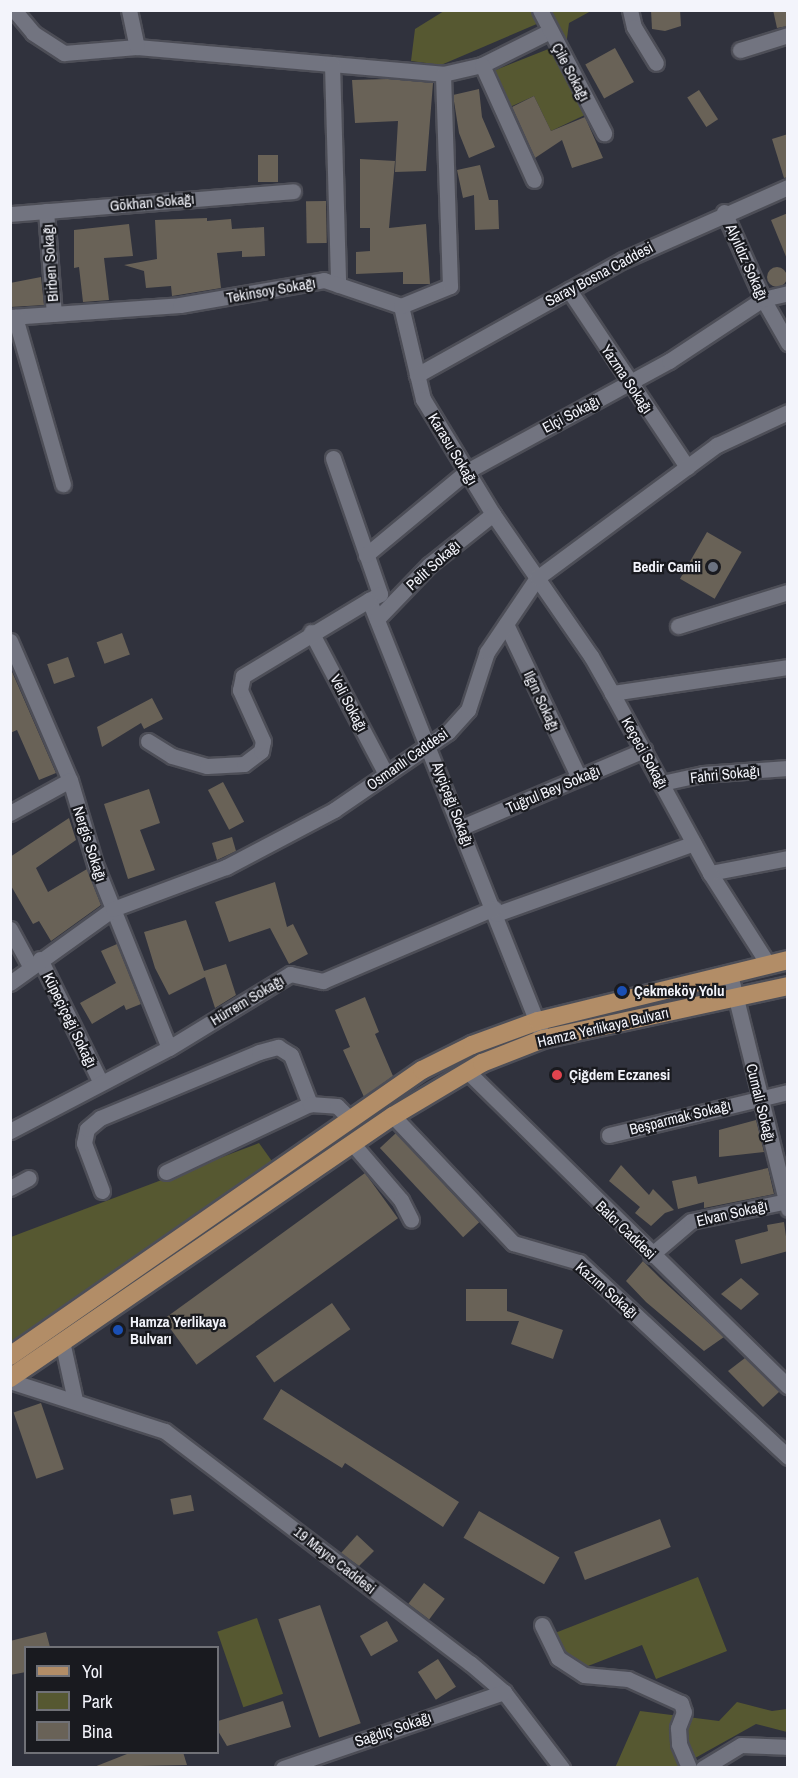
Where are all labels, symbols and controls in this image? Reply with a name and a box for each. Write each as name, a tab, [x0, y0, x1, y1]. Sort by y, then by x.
street label: Çile Sokağı	[548, 40, 594, 104]
street label: Gökhan Sokağı	[109, 189, 195, 215]
street label: Alyıldız Sokağı	[722, 221, 772, 303]
street label: Birben Sokağı	[38, 223, 62, 303]
street label: Saray Bosna Caddesi	[542, 238, 656, 310]
street label: Tekinsoy Sokağı	[225, 273, 317, 307]
street label: Yazma Sokağı	[597, 341, 657, 417]
street label: Elçi Sokağı	[539, 391, 603, 437]
street label: Karasu Sokağı	[425, 410, 481, 488]
street label: Pelit Sokağı	[402, 536, 464, 594]
place label: Bedir Camii	[633, 558, 701, 576]
marker: Bedir Camii	[706, 560, 720, 574]
street label: Ilgın Sokağı	[520, 668, 564, 734]
street label: Veli Sokağı	[326, 671, 372, 735]
street label: Keçeci Sokağı	[618, 714, 672, 792]
street label: Osmanlı Caddesi	[363, 724, 451, 794]
street label: Ayçiçeği Sokağı	[429, 759, 477, 849]
street label: Tuğrul Bey Sokağı	[503, 761, 603, 817]
street label: Fahri Sokağı	[689, 761, 761, 787]
street label: Nergis Sokağı	[69, 804, 111, 884]
street label: Küpeçiçeği Sokağı	[39, 970, 101, 1070]
street label: Hürrem Sokağı	[207, 971, 287, 1029]
place label: Çekmeköy Yolu	[634, 982, 725, 1000]
marker: Çekmeköy Yolu	[615, 984, 629, 998]
street label: Hamza Yerlikaya Bulvarı	[536, 1003, 670, 1051]
street label: Cumali Sokağı	[743, 1062, 779, 1144]
place label: Çiğdem Eczanesi	[569, 1066, 670, 1084]
marker: Çiğdem Eczanesi	[550, 1068, 564, 1082]
street label: Beşparmak Sokağı	[627, 1096, 733, 1138]
street label: Elvan Sokağı	[695, 1196, 769, 1230]
street label: Balcı Caddesi	[592, 1197, 660, 1263]
street label: Kazım Sokağı	[572, 1258, 642, 1322]
place label: Hamza Yerlikaya Bulvarı	[130, 1312, 226, 1347]
marker: Hamza Yerlikaya Bulvarı	[111, 1323, 125, 1337]
street label: 19 Mayıs Caddesi	[290, 1522, 380, 1598]
legend	[24, 1646, 219, 1754]
text: Yol	[82, 1659, 102, 1684]
text: Park	[82, 1689, 112, 1714]
street label: Sağdıç Sokağı	[352, 1707, 434, 1751]
text: Bina	[82, 1719, 112, 1744]

